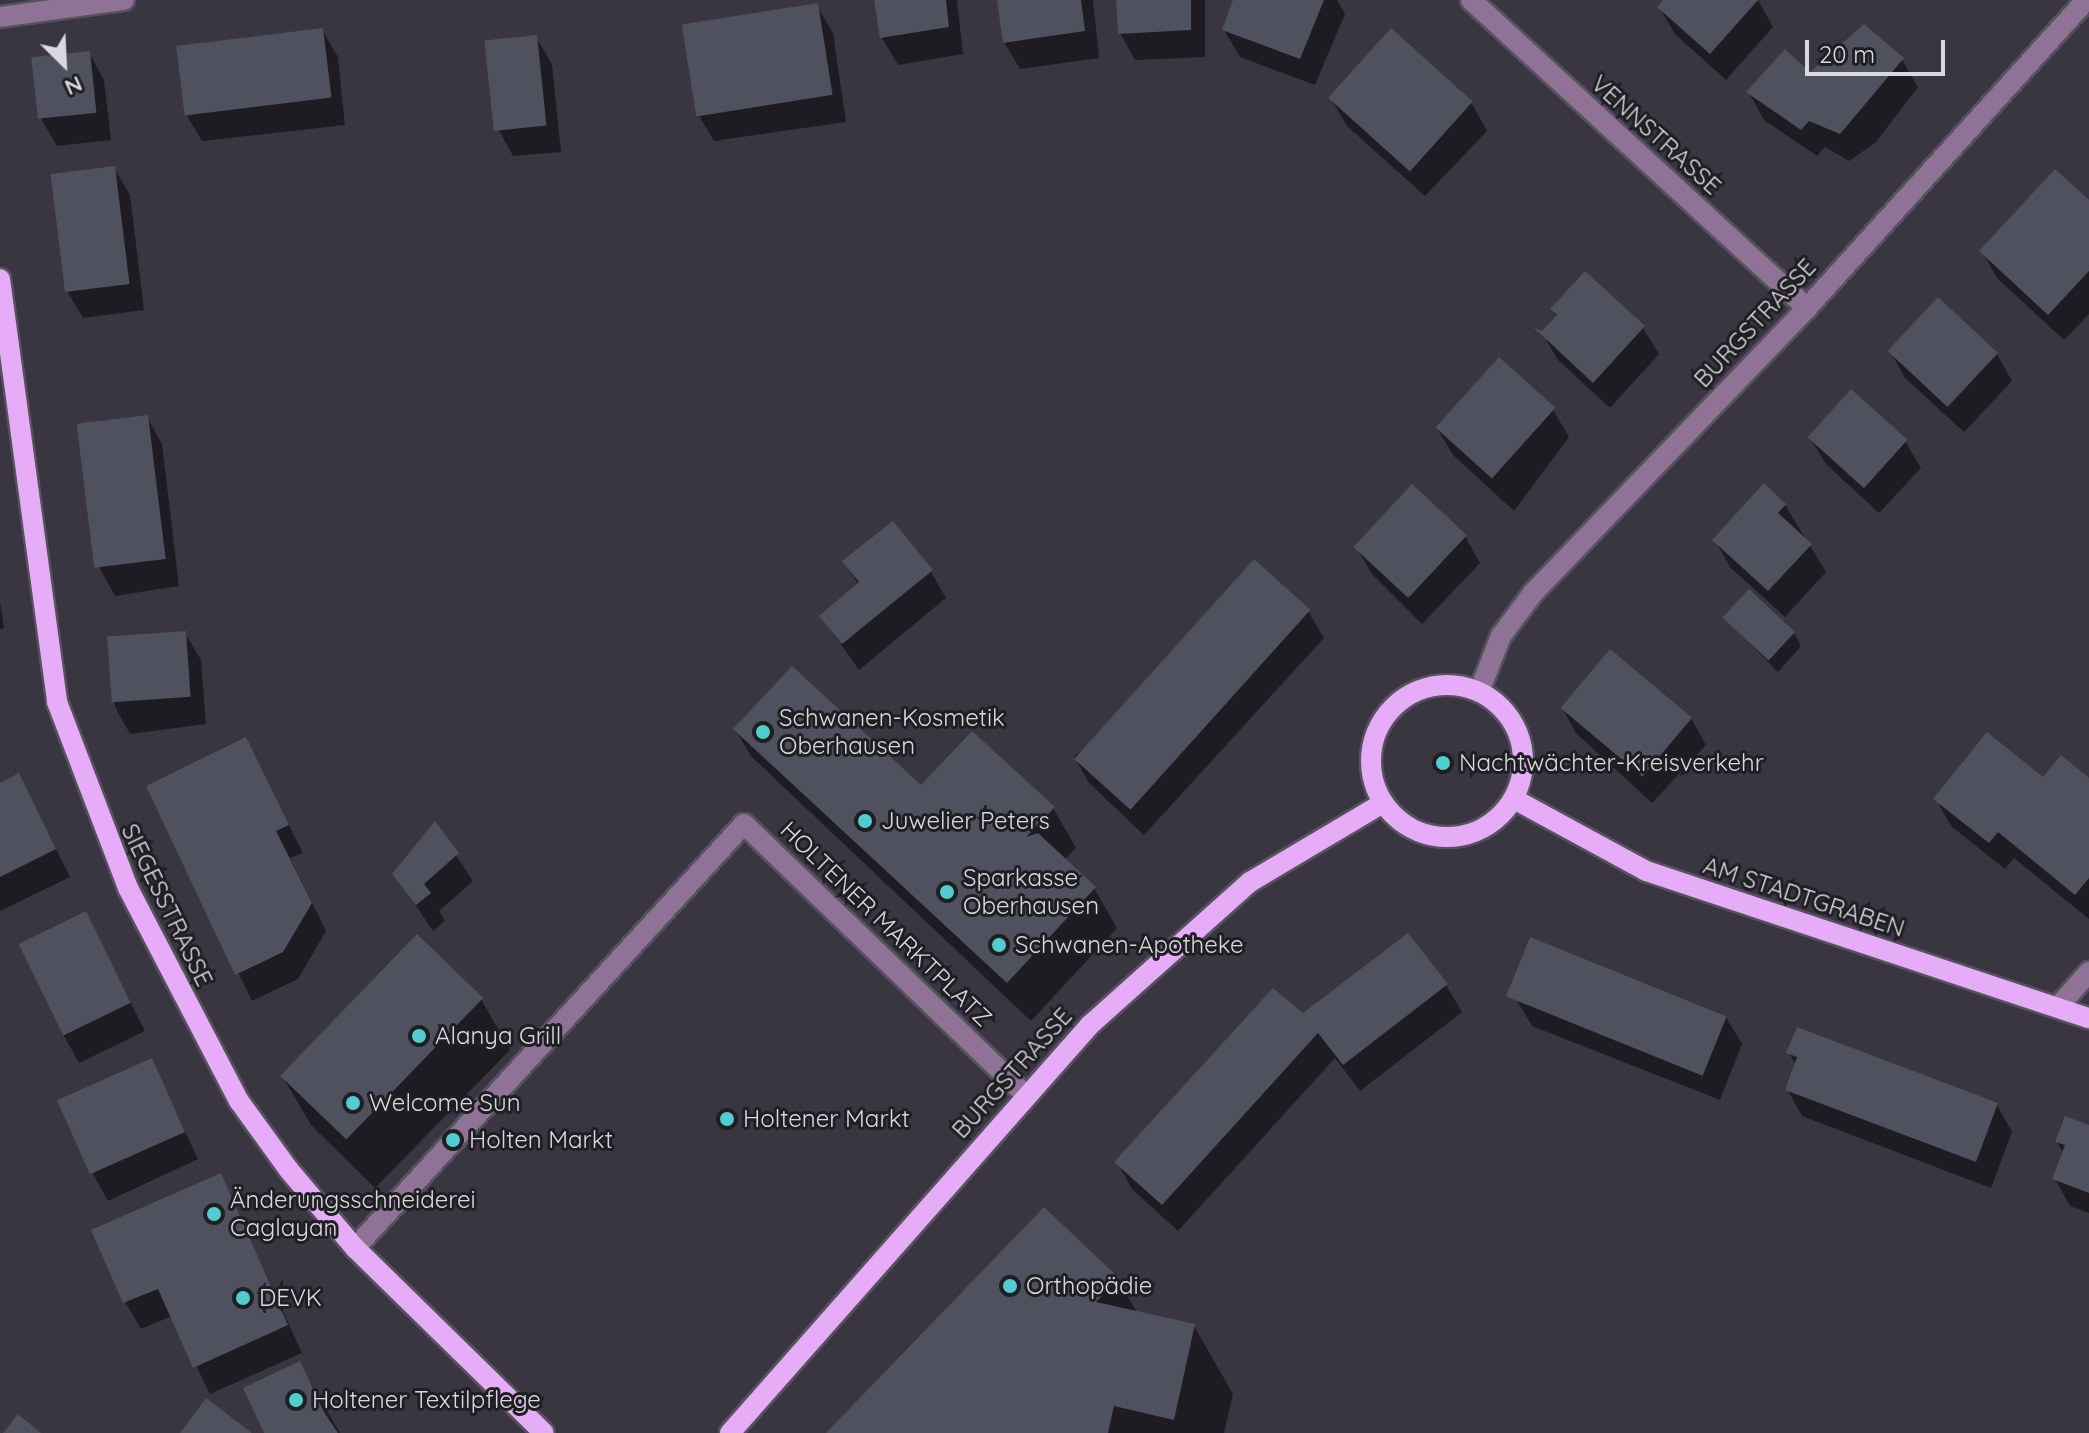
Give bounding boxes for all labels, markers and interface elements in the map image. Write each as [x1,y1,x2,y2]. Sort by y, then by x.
north arrow [24,24,104,104]
scale bar [1809,24,1949,74]
text: 20 m [1819,39,1875,69]
street label: VENNSTRASSE [1585,69,1727,201]
text: N [61,70,87,102]
street label: BURGSTRASSE [1688,253,1822,393]
place label: Schwanen-Kosmetik Oberhausen [779,704,1005,760]
marker: Schwanen-Kosmetik Oberhausen [754,723,772,741]
place label: Nachtwächter-Kreisverkehr [1459,749,1764,777]
marker: Nachtwächter-Kreisverkehr [1434,754,1452,772]
place label: Juwelier Peters [881,807,1050,835]
marker: Juwelier Peters [856,812,874,830]
street label: HOLTENER MARKTPLATZ [774,816,998,1032]
street label: SIEGESSTRASSE [115,819,219,991]
street label: AM STADTGRABEN [1700,851,1908,943]
place label: Sparkasse Oberhausen [963,864,1099,920]
marker: Sparkasse Oberhausen [938,883,956,901]
place label: Schwanen-Apotheke [1015,931,1244,959]
marker: Schwanen-Apotheke [990,936,1008,954]
street label: BURGSTRASSE [946,1002,1078,1144]
place label: Alanya Grill [435,1022,561,1050]
marker: Alanya Grill [410,1027,428,1045]
place label: Welcome Sun [369,1089,521,1117]
marker: Welcome Sun [344,1094,362,1112]
place label: Holtener Markt [743,1105,910,1133]
marker: Holtener Markt [718,1110,736,1128]
place label: Holten Markt [469,1126,613,1154]
marker: Holten Markt [444,1131,462,1149]
place label: Änderungsschneiderei Caglayan [230,1186,476,1242]
marker: Änderungsschneiderei Caglayan [205,1205,223,1223]
place label: Orthopädie [1026,1272,1152,1300]
marker: Orthopädie [1001,1277,1019,1295]
place label: DEVK [259,1284,322,1312]
marker: DEVK [234,1289,252,1307]
place label: Holtener Textilpflege [312,1386,541,1414]
marker: Holtener Textilpflege [287,1391,305,1409]

